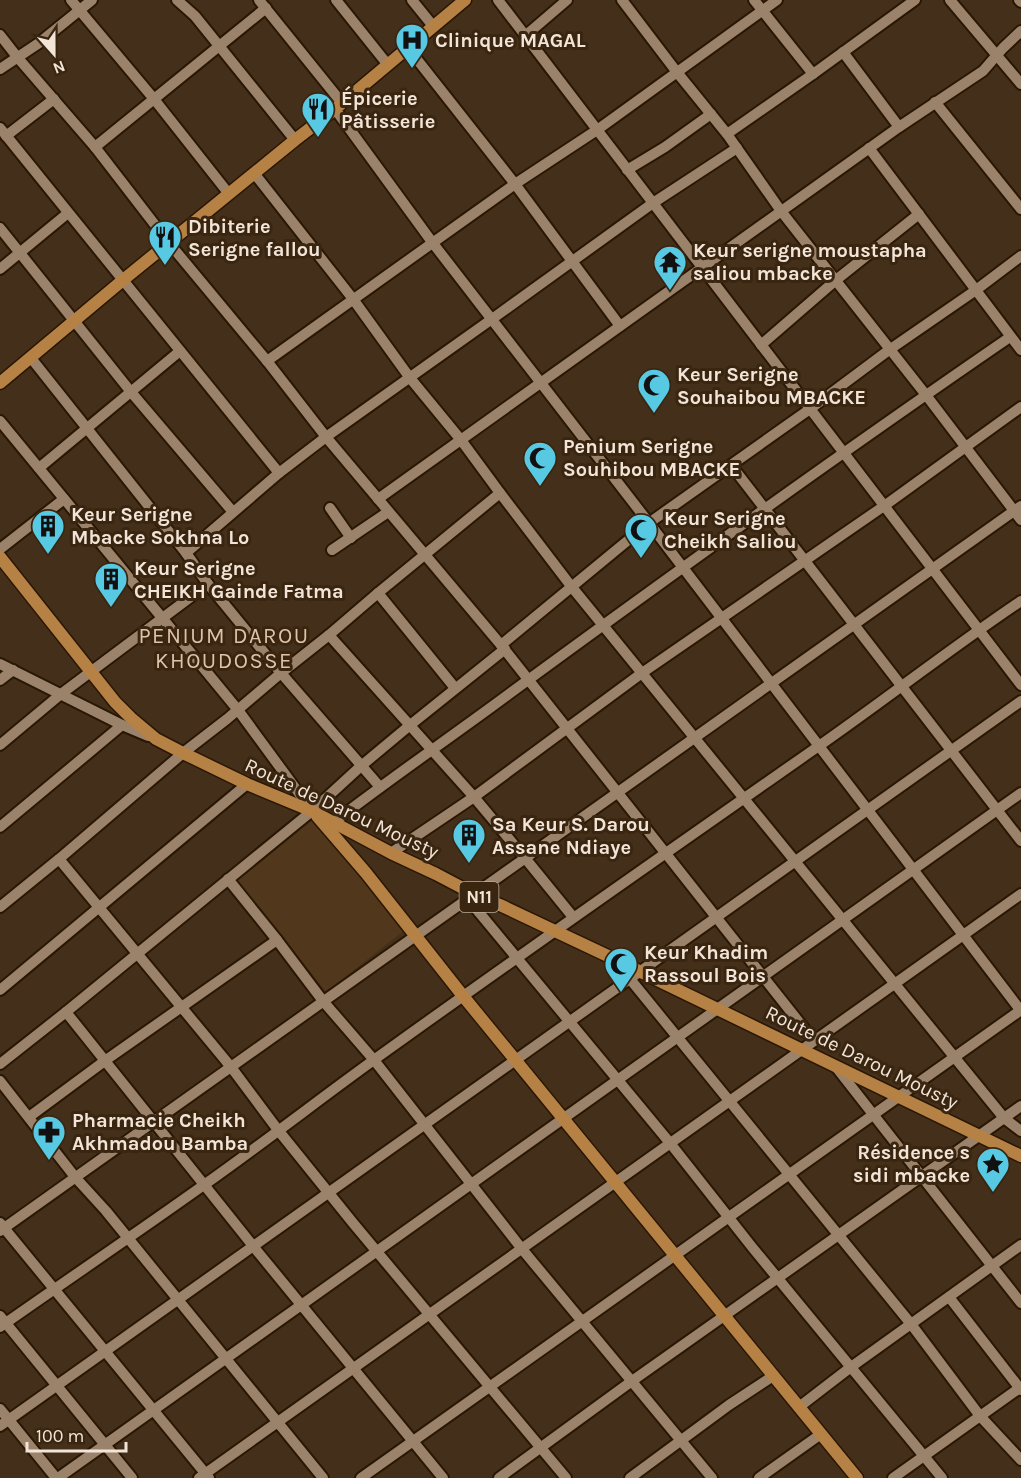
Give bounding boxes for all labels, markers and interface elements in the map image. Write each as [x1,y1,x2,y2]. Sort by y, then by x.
hospital icon: Clinique MAGAL [394,22,430,69]
north arrow [24,24,84,84]
place label: Clinique MAGAL [435,29,586,52]
text: N [50,57,68,78]
place label: Épicerie Pâtisserie [341,85,435,133]
restaurant icon: Épicerie Pâtisserie [300,91,336,138]
place label: Dibiterie Serigne fallou [188,215,321,261]
restaurant icon: Dibiterie Serigne fallou [147,219,183,266]
place label: Keur serigne moustapha saliou mbacke [693,239,927,285]
temple icon: Keur serigne moustapha saliou mbacke [652,244,688,291]
place label: Keur Serigne Souhaibou MBACKE [677,363,866,409]
mosque icon: Keur Serigne Souhaibou MBACKE [636,367,672,414]
place label: Penium Serigne Souhibou MBACKE [563,435,740,481]
mosque icon: Penium Serigne Souhibou MBACKE [522,440,558,487]
place label: Keur Serigne Mbacke Sokhna Lo [71,503,249,549]
place label: Keur Serigne Cheikh Saliou [664,507,797,553]
building icon: Keur Serigne Mbacke Sokhna Lo [30,508,66,555]
mosque icon: Keur Serigne Cheikh Saliou [623,512,659,559]
place label: Keur Serigne CHEIKH Gainde Fatma [134,557,344,603]
building icon: Keur Serigne CHEIKH Gainde Fatma [93,561,129,608]
district label: PENIUM DAROU KHOUDOSSE [138,623,310,674]
street label: Route de Darou Mousty [241,753,442,864]
place label: Sa Keur S. Darou Assane Ndiaye [492,813,650,859]
building icon: Sa Keur S. Darou Assane Ndiaye [451,817,487,864]
road number: N11 [460,882,498,912]
place label: Keur Khadim Rassoul Bois [644,941,768,987]
mosque icon: Keur Khadim Rassoul Bois [603,946,639,993]
street label: Route de Darou Mousty [762,1001,962,1114]
place label: Pharmacie Cheikh Akhmadou Bamba [72,1109,248,1155]
pharmacy icon: Pharmacie Cheikh Akhmadou Bamba [31,1114,67,1161]
place label: Résidence s sidi mbacke [853,1141,970,1187]
place icon: Résidence s sidi mbacke [975,1146,1011,1193]
scale bar [27,1415,126,1453]
text: 100 m [36,1425,84,1447]

